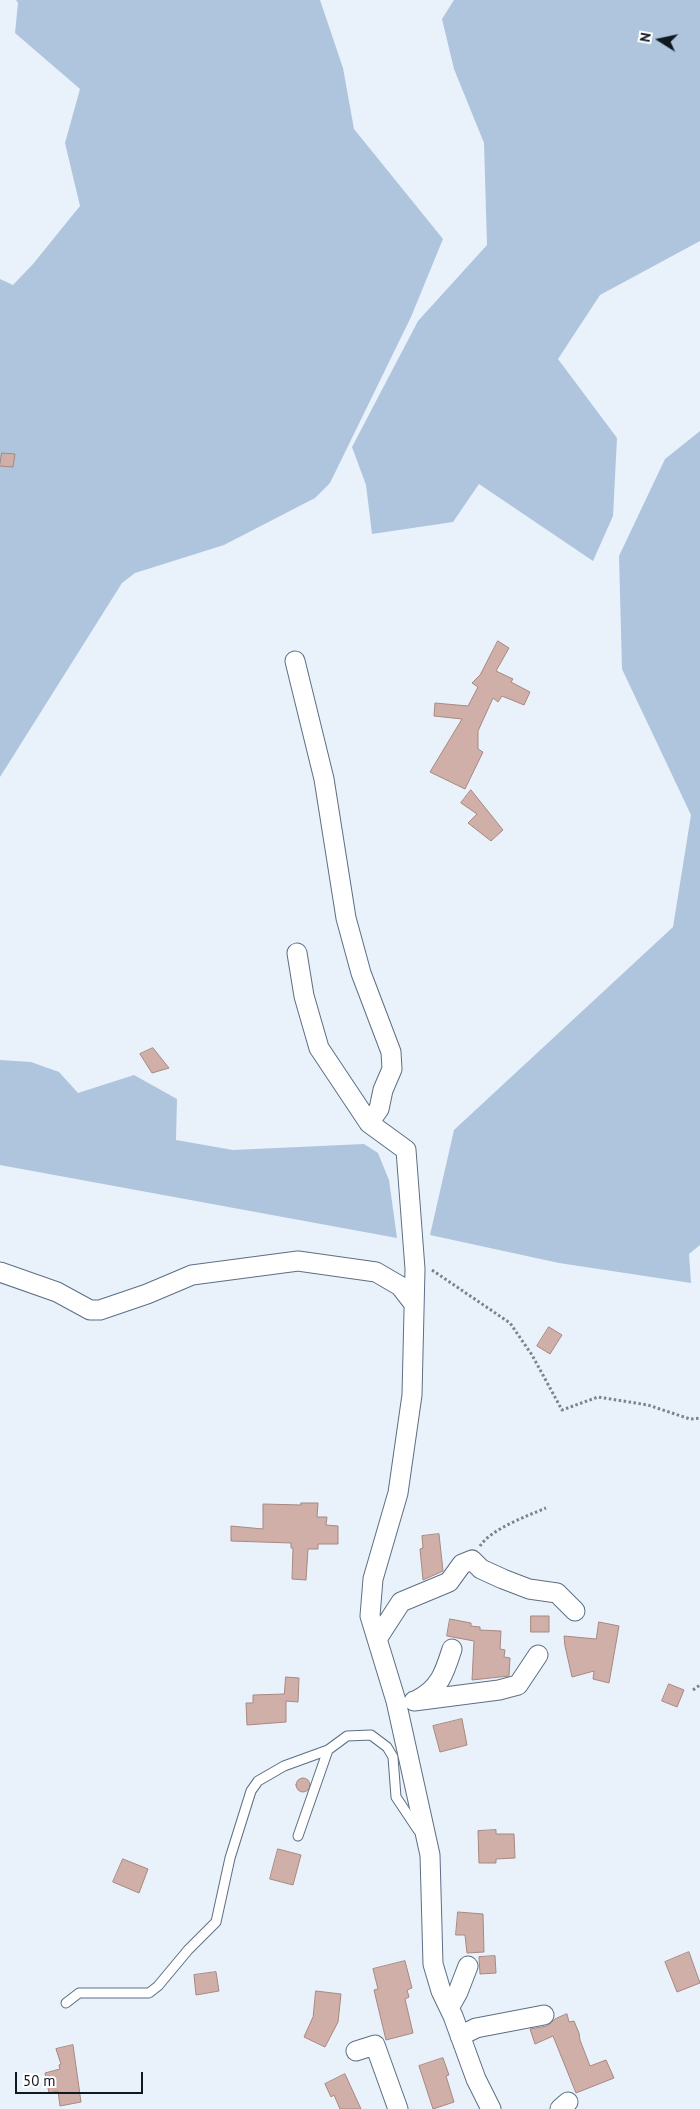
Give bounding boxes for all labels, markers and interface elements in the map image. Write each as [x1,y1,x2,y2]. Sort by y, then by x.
north arrow [635,15,685,65]
text: N [636,31,655,43]
scale bar [18,2062,145,2094]
text: 50 m [23,2071,56,2090]

